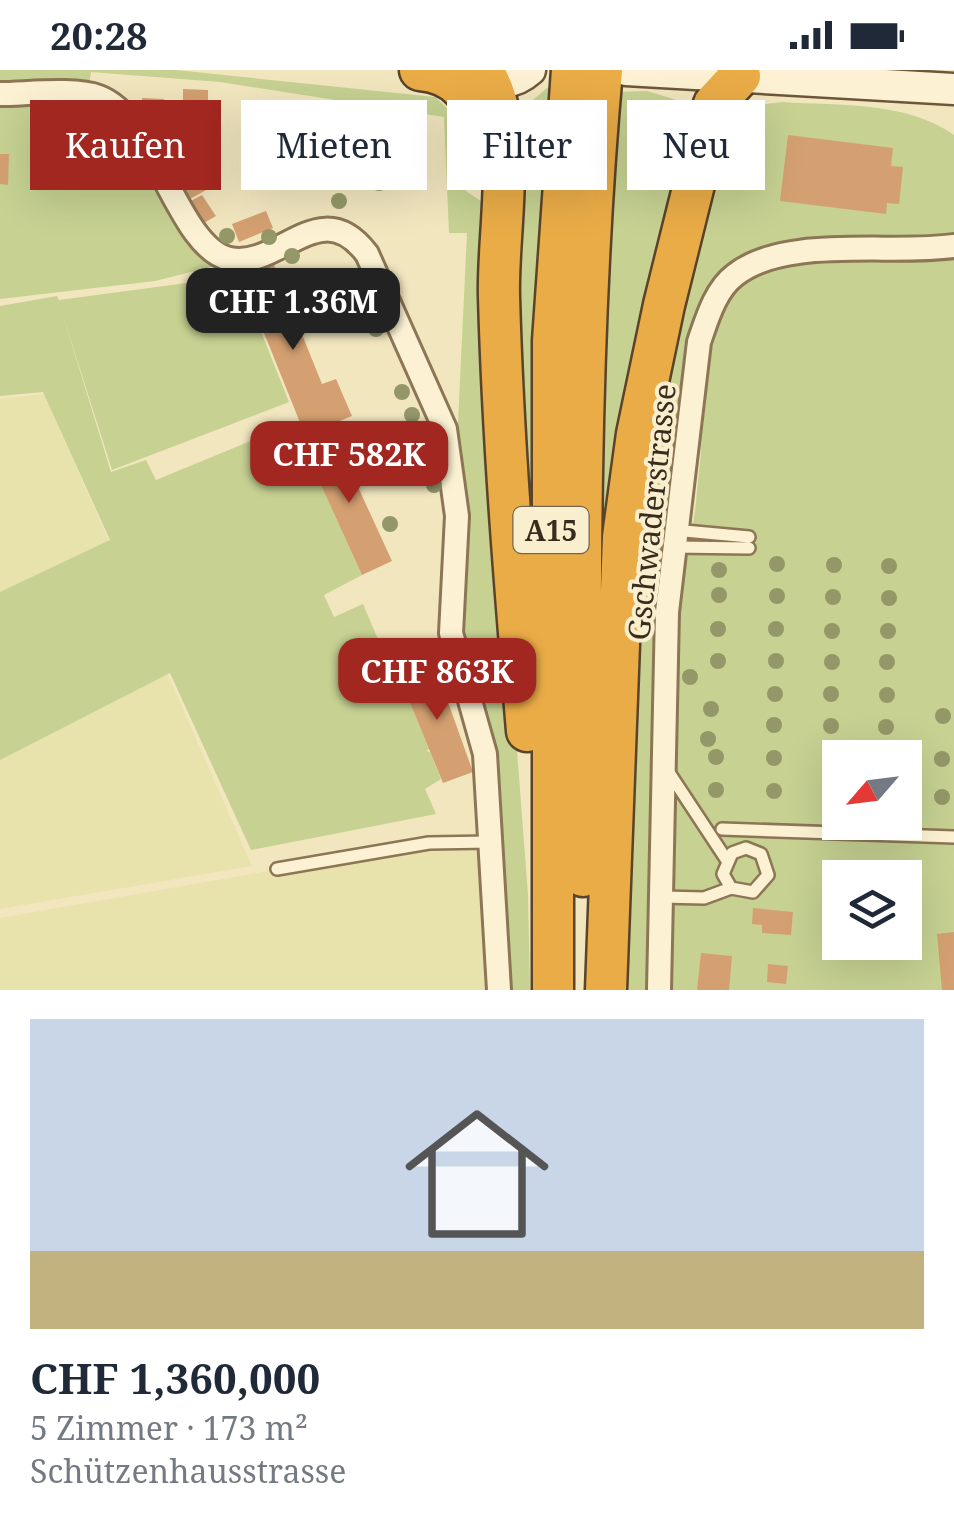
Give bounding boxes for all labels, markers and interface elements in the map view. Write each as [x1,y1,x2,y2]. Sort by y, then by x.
text: 20:28 [50,9,147,61]
chip: Kaufen [30,100,221,190]
chip: Mieten [241,100,427,190]
chip: Filter [447,100,607,190]
chip: Neu [627,100,765,190]
pin: CHF 1.36M [179,268,407,353]
text: CHF 1.36M [208,279,378,322]
street label: Gschwaderstrasse [617,382,685,642]
pin: CHF 582K [246,421,452,506]
text: CHF 582K [272,432,426,475]
road number: A15 [514,507,588,553]
pin: CHF 863K [334,638,540,723]
text: CHF 863K [360,649,514,692]
north arrow [822,740,922,840]
map controls [822,740,922,960]
button: layers [822,860,922,960]
icon: home [387,1084,567,1264]
text: CHF 1,360,000 [30,1349,320,1406]
text: 5 Zimmer · 173 m² [30,1406,308,1449]
text: Schützenhausstrasse [30,1449,346,1492]

